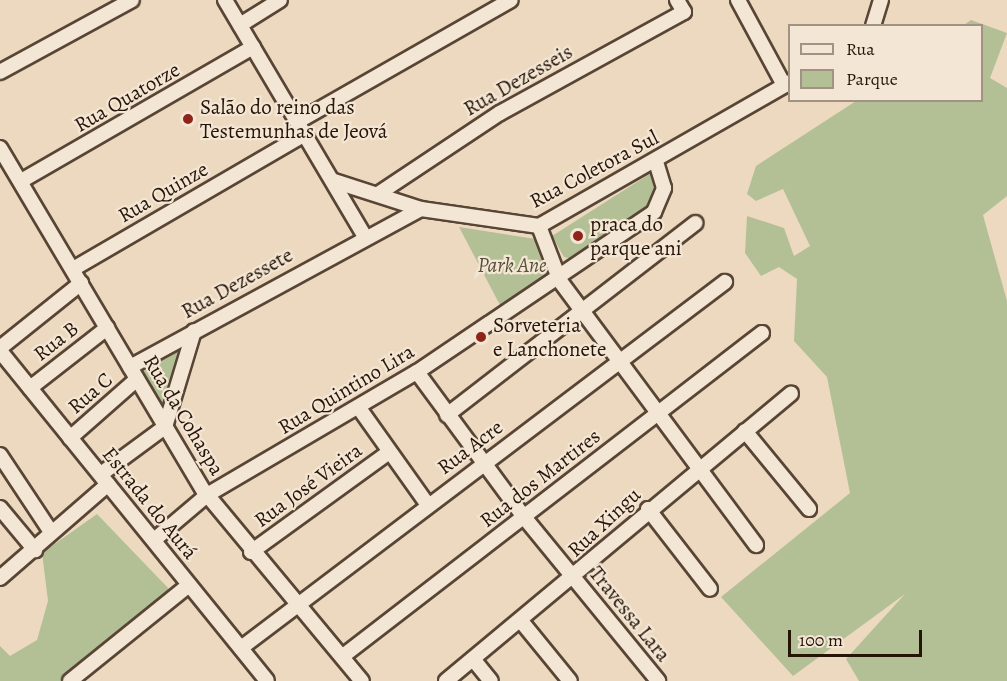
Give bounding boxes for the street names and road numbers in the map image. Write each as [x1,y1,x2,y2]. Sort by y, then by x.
street label: Rua Dezesseis [459,39,577,121]
street label: Rua Quatorze [70,57,184,137]
street label: Rua Coletora Sul [525,125,663,213]
street label: Rua Quinze [113,156,213,228]
street label: Rua Dezessete [177,242,297,324]
street label: Rua B [29,316,83,366]
street label: Rua Quintino Lira [273,339,419,439]
street label: Rua da Cohaspa [138,350,230,480]
street label: Rua C [63,367,117,419]
street label: Rua Acre [432,414,508,480]
street label: Rua dos Martires [475,423,605,533]
street label: Rua José Vieira [249,438,367,532]
street label: Estrada do Aurá [97,442,203,564]
street label: Rua Xingu [562,482,646,562]
street label: Travessa Lara [584,561,676,667]

